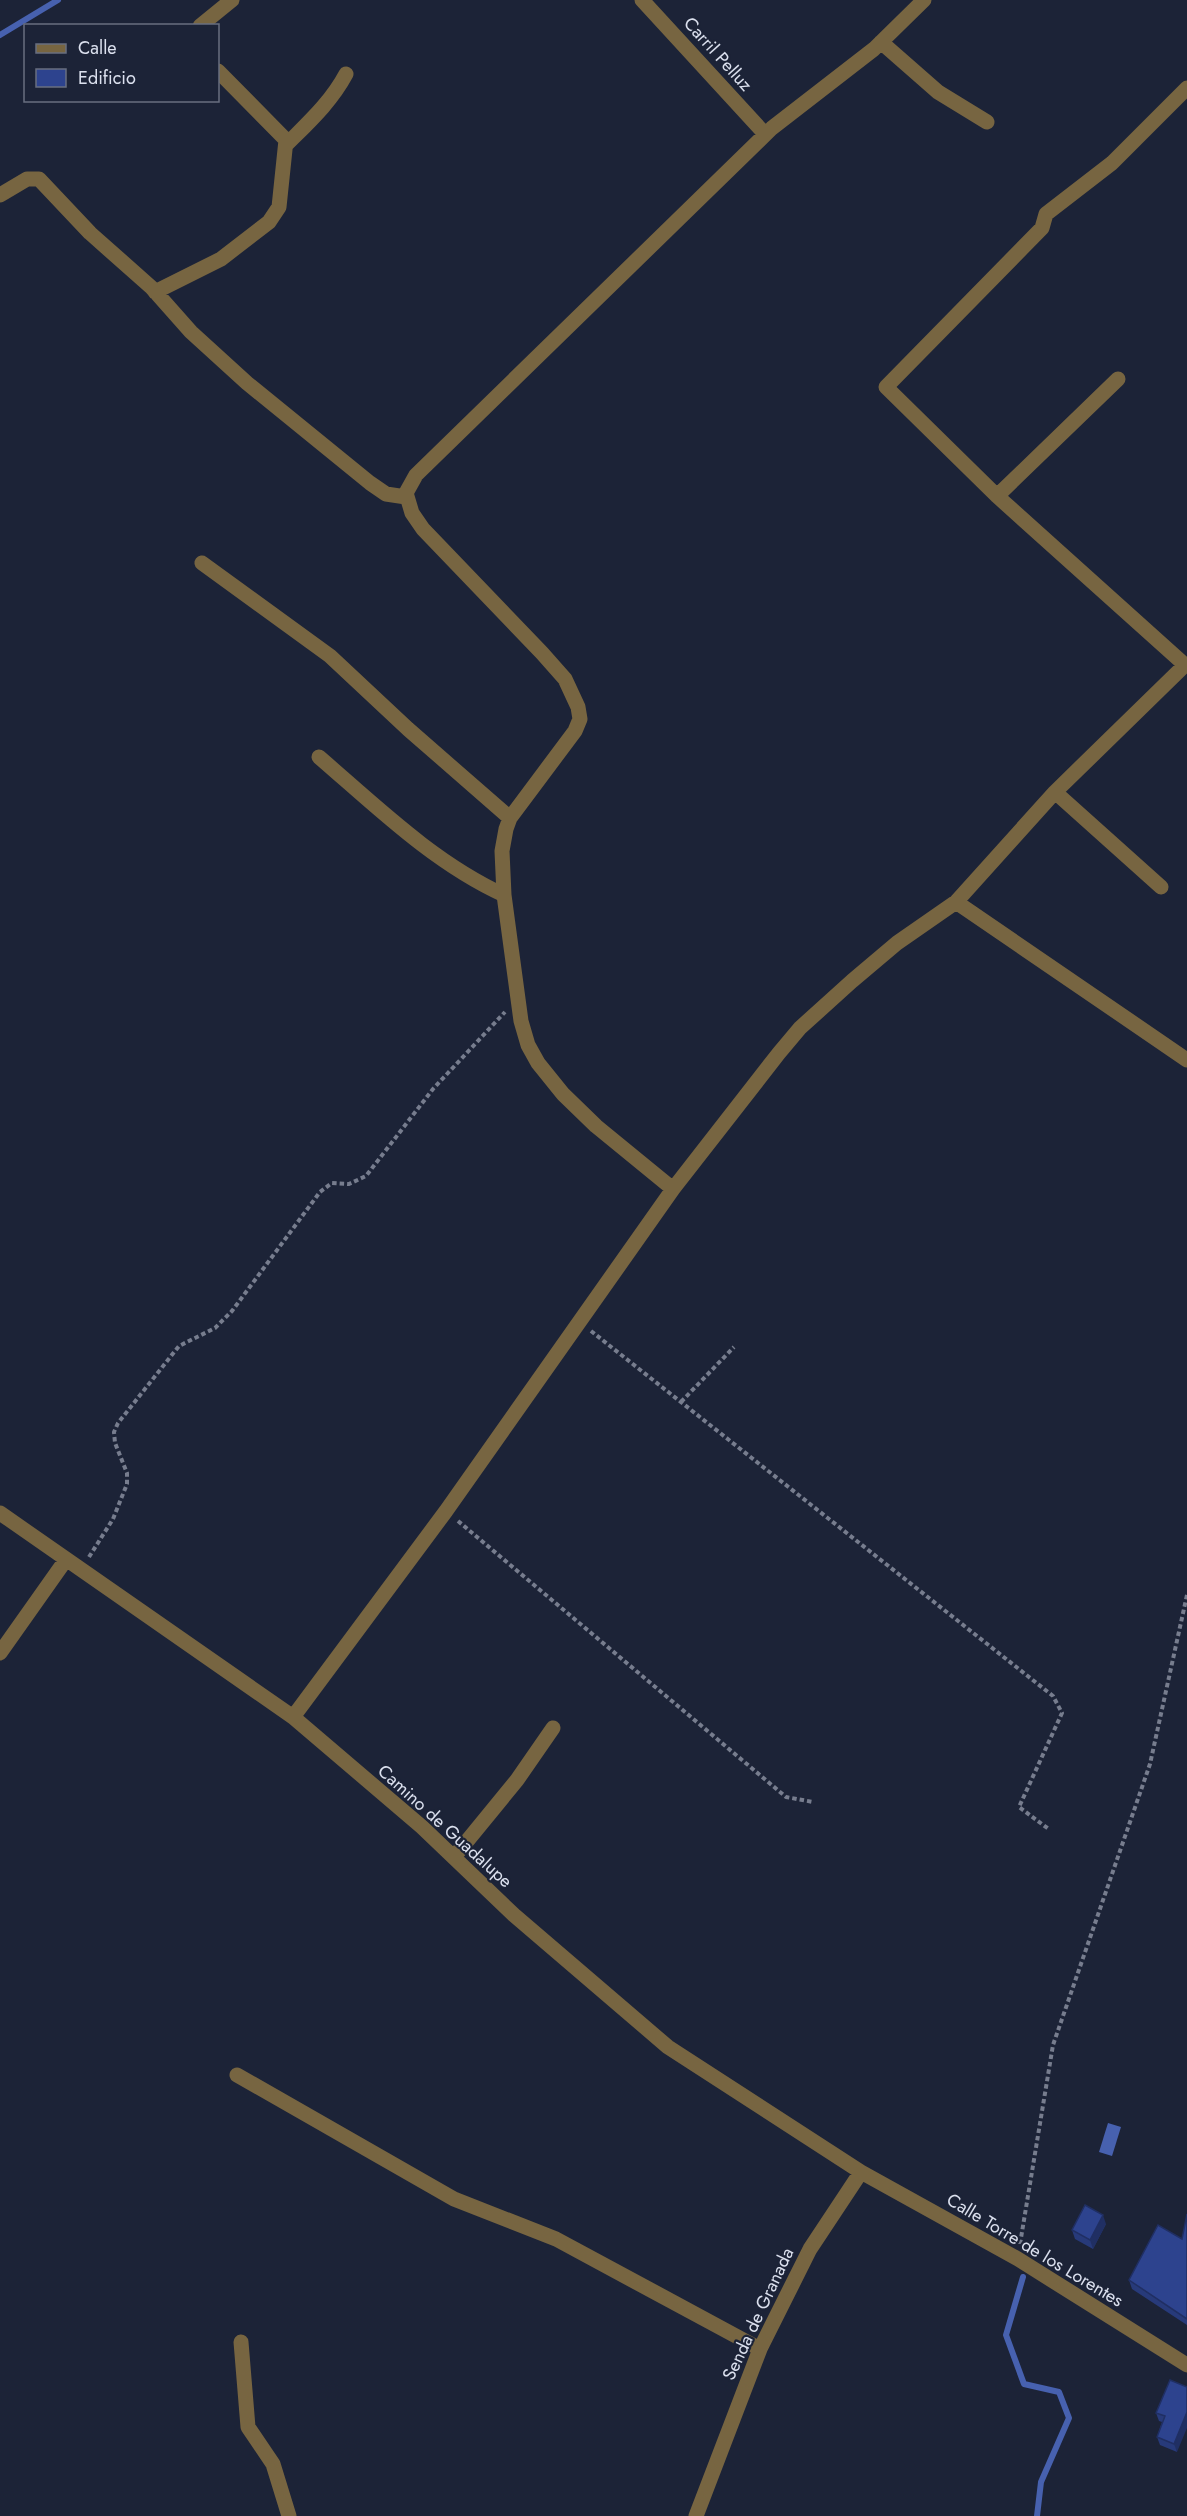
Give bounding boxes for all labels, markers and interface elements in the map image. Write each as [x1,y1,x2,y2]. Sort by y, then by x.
street label: Carril Pelluz [678,11,759,97]
legend [24,24,219,102]
text: Calle [78,35,117,61]
text: Edificio [78,65,136,91]
street label: Camino de Guadalupe [372,1758,518,1894]
street label: Calle Torre de los Lorentes [942,2187,1128,2313]
street label: Senda de Granada [716,2243,800,2385]

